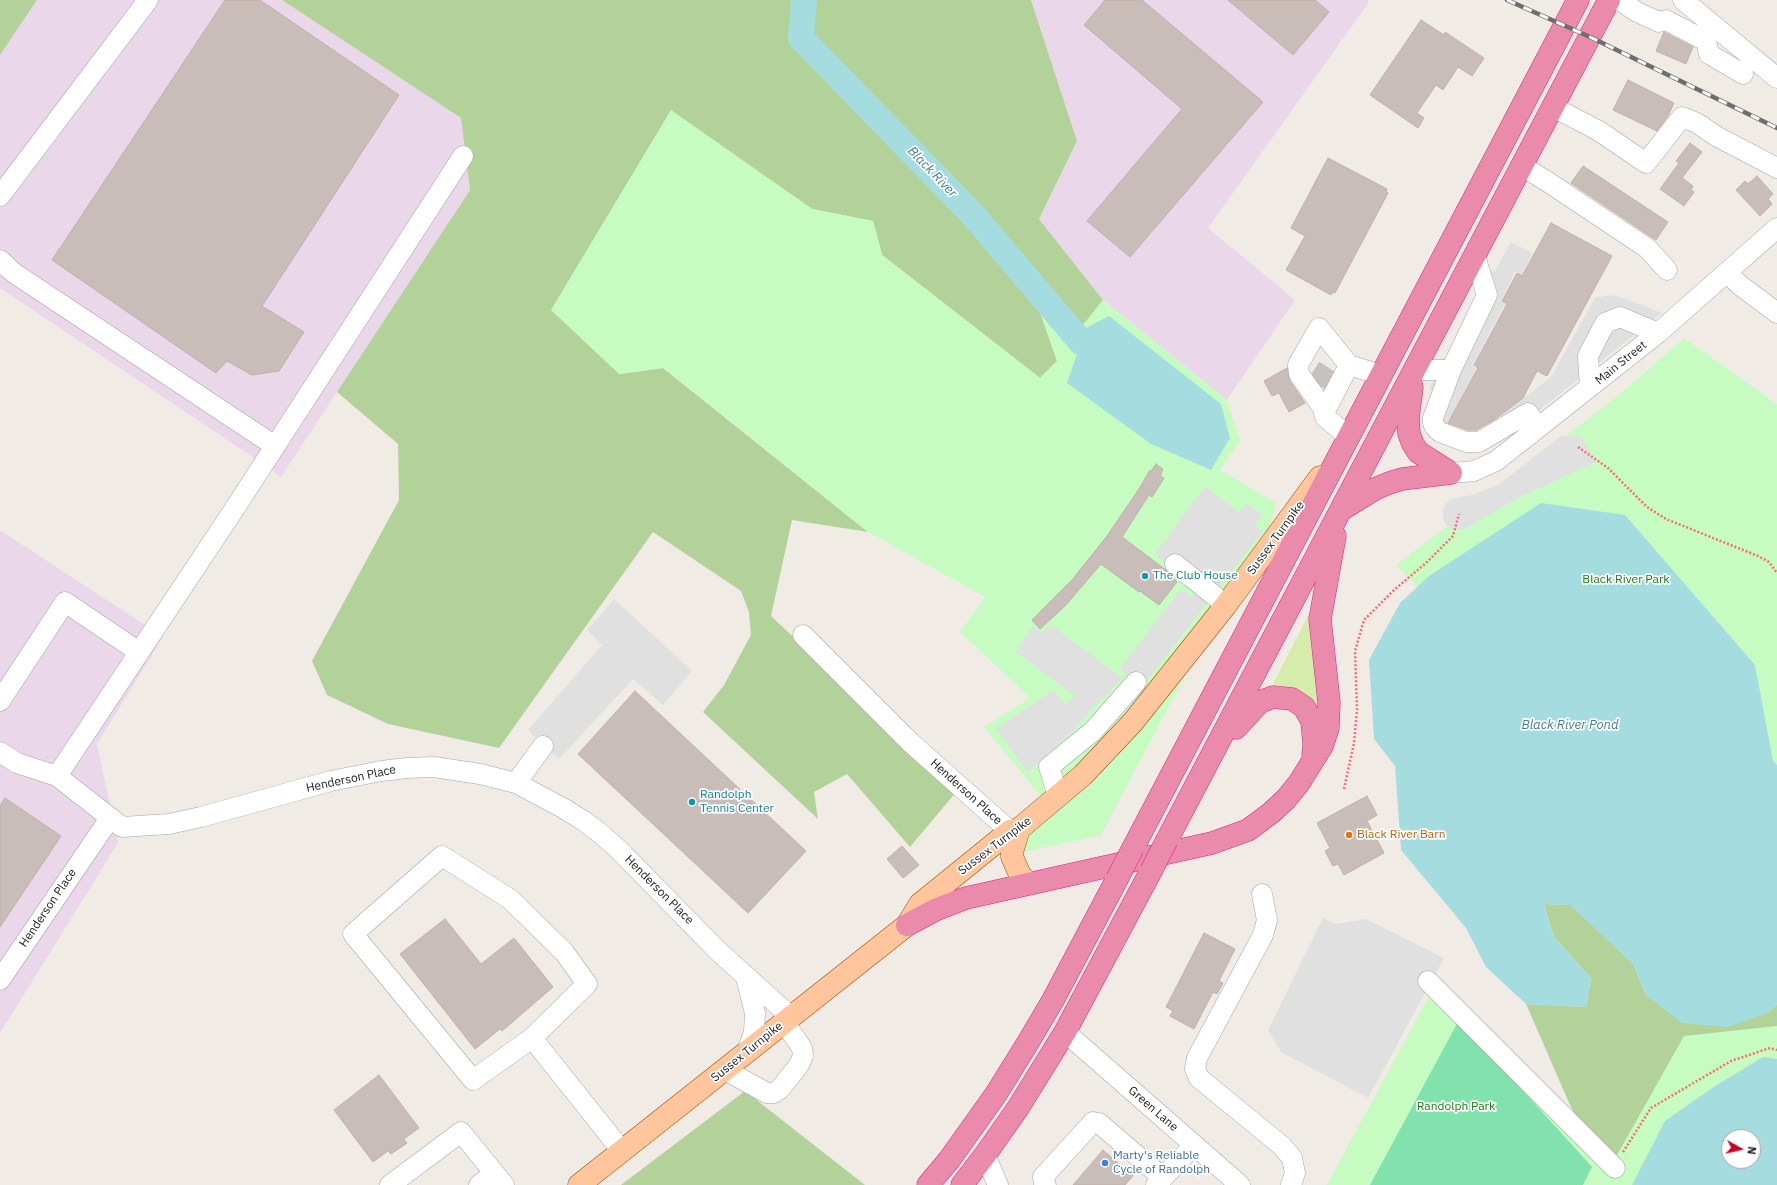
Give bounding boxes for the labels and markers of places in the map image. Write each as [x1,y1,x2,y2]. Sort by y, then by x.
place label: The Club House [1153,569,1238,583]
marker: The Club House [1140,571,1150,581]
place label: Randolph Tennis Center [700,788,774,816]
marker: Randolph Tennis Center [687,797,697,807]
place label: Black River Barn [1357,828,1445,842]
marker: Black River Barn [1344,830,1354,840]
place label: Marty's Reliable Cycle of Randolph [1113,1149,1210,1177]
marker: Marty's Reliable Cycle of Randolph [1100,1158,1110,1168]

